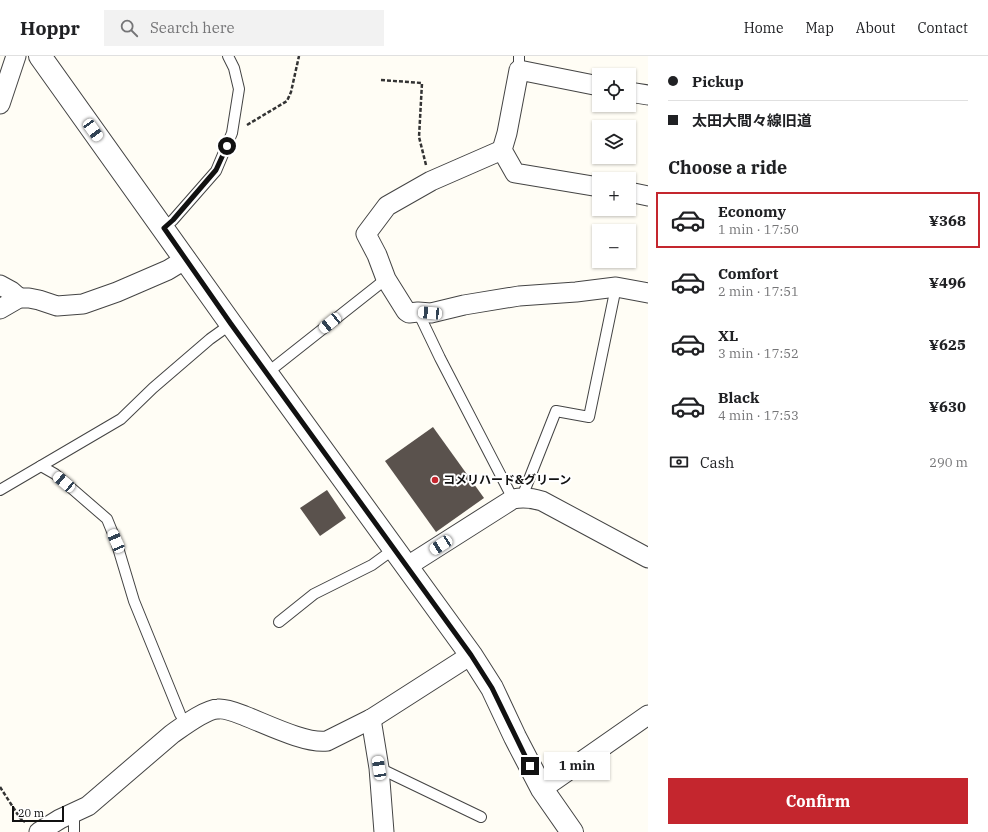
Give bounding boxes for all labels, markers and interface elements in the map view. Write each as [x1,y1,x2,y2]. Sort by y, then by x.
search box [104,10,384,46]
text: Hoppr [20,16,80,40]
icon: search [118,17,140,39]
text: Search here [150,18,234,37]
text: Home [744,19,783,37]
text: Map [805,19,834,37]
text: About [856,19,895,37]
text: Contact [917,19,968,37]
map controls [592,68,636,268]
button: locate [592,68,636,112]
text: Pickup [692,72,744,91]
text: 太田大間々線旧道 [692,111,812,130]
car [81,117,105,143]
button: layers [592,120,636,164]
route start [218,137,236,155]
text: Choose a ride [668,156,787,179]
button: + [592,172,636,216]
icon: car [670,202,706,238]
text: Economy [718,202,786,221]
text: ¥368 [929,211,966,230]
text: 1 min · 17:50 [718,221,799,238]
button: − [592,224,636,268]
icon: car [670,264,706,300]
text: Comfort [718,264,778,283]
text: ¥496 [929,273,966,292]
text: 2 min · 17:51 [718,283,799,300]
car [418,306,442,320]
car [317,311,343,335]
icon: car [670,326,706,362]
text: XL [718,326,738,345]
text: ¥625 [929,335,966,354]
text: 3 min · 17:52 [718,345,799,362]
icon: car [670,388,706,424]
text: Black [718,388,759,407]
text: ¥630 [929,397,966,416]
text: 4 min · 17:53 [718,407,799,424]
icon: cash [668,451,690,473]
text: Cash [700,453,734,472]
text: 290 m [929,454,968,471]
car [51,470,77,494]
place label: コメリハード&グリーン [443,472,571,487]
marker: コメリハード&グリーン [430,475,440,485]
car [106,528,126,554]
car [428,533,454,557]
callout: 1 min [544,752,610,780]
car [371,755,387,781]
route end [521,757,539,775]
text: 1 min [559,757,595,774]
button: Confirm [668,778,968,824]
scale bar [12,804,64,823]
text: 20 m [18,806,44,820]

